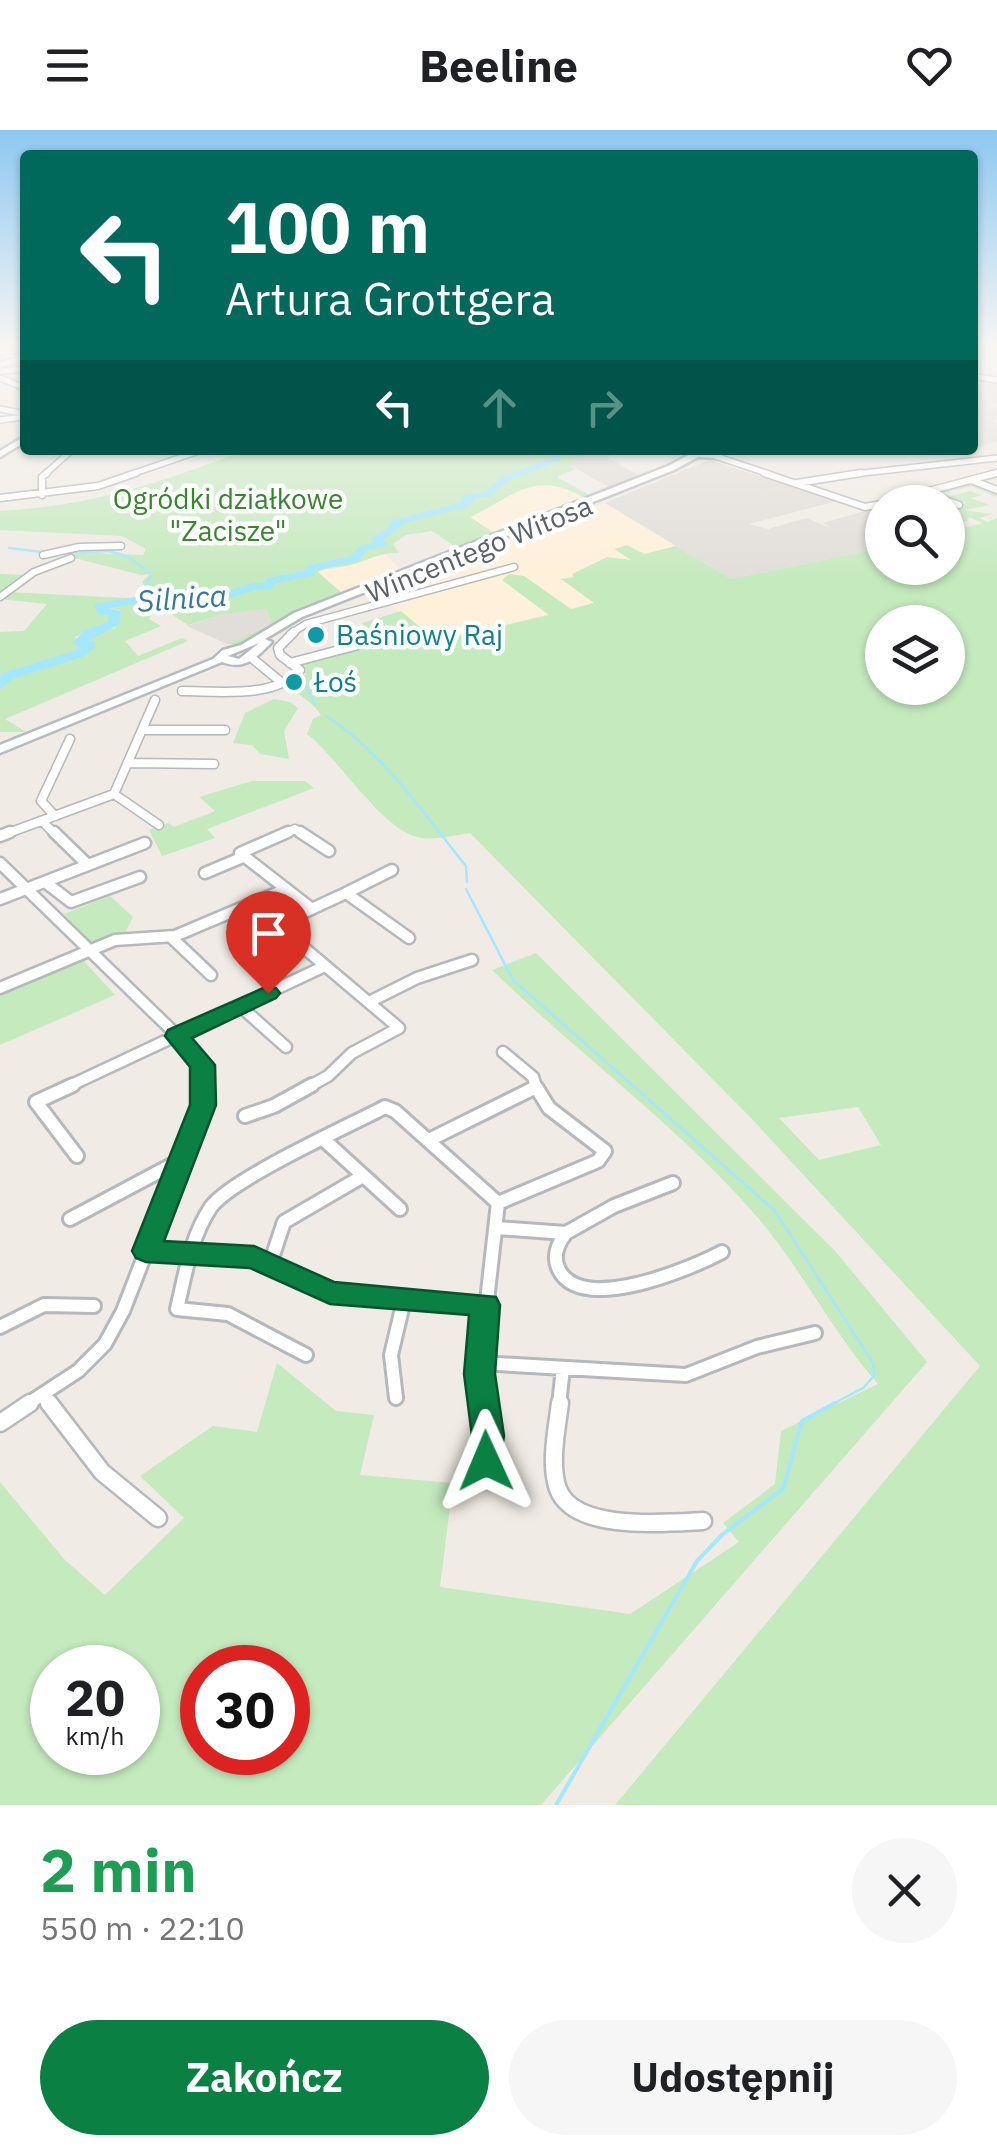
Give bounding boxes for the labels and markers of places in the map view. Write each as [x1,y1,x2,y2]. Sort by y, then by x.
place label: Baśniowy Raj [336,616,503,653]
marker: Baśniowy Raj [305,624,327,646]
place label: Łoś [313,663,357,700]
marker: Łoś [283,671,305,693]
pin [226,891,311,994]

